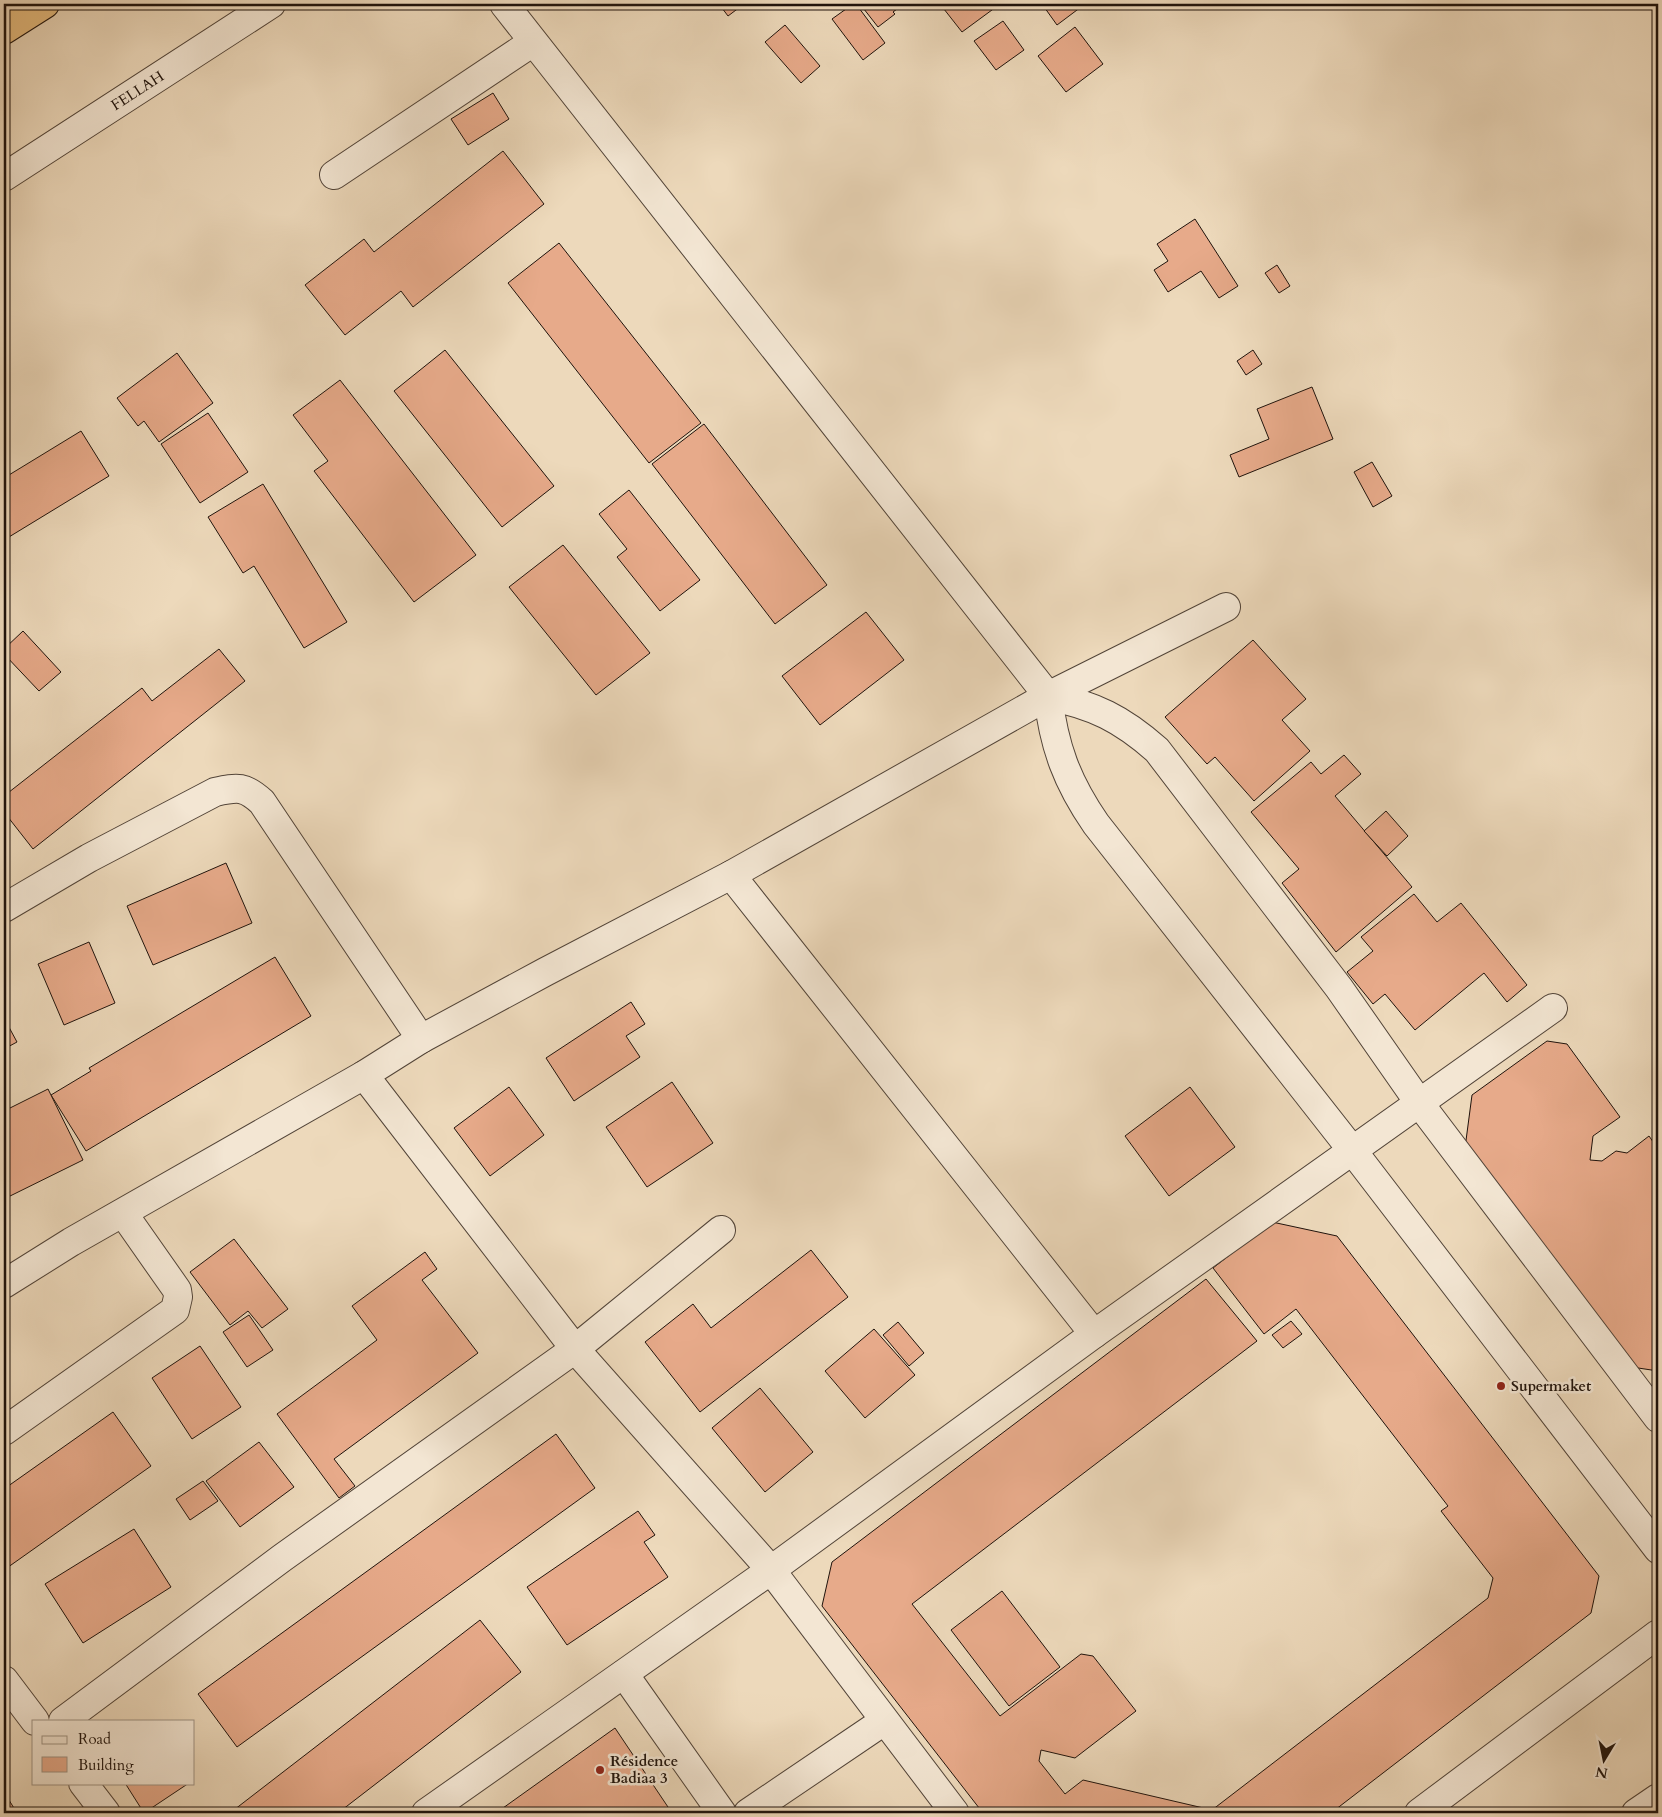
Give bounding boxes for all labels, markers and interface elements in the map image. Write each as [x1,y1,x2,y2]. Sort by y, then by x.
street label: FELLAH [107,66,168,115]
place label: Supermaket [1511,1376,1592,1396]
marker: Supermaket [1495,1380,1507,1392]
legend [32,1720,195,1784]
text: Road [78,1729,111,1749]
north arrow [1580,1734,1630,1784]
place label: Résidence Badiaa 3 [610,1751,678,1788]
text: Building [78,1755,134,1775]
text: N [1594,1762,1609,1783]
marker: Résidence Badiaa 3 [594,1764,606,1776]

